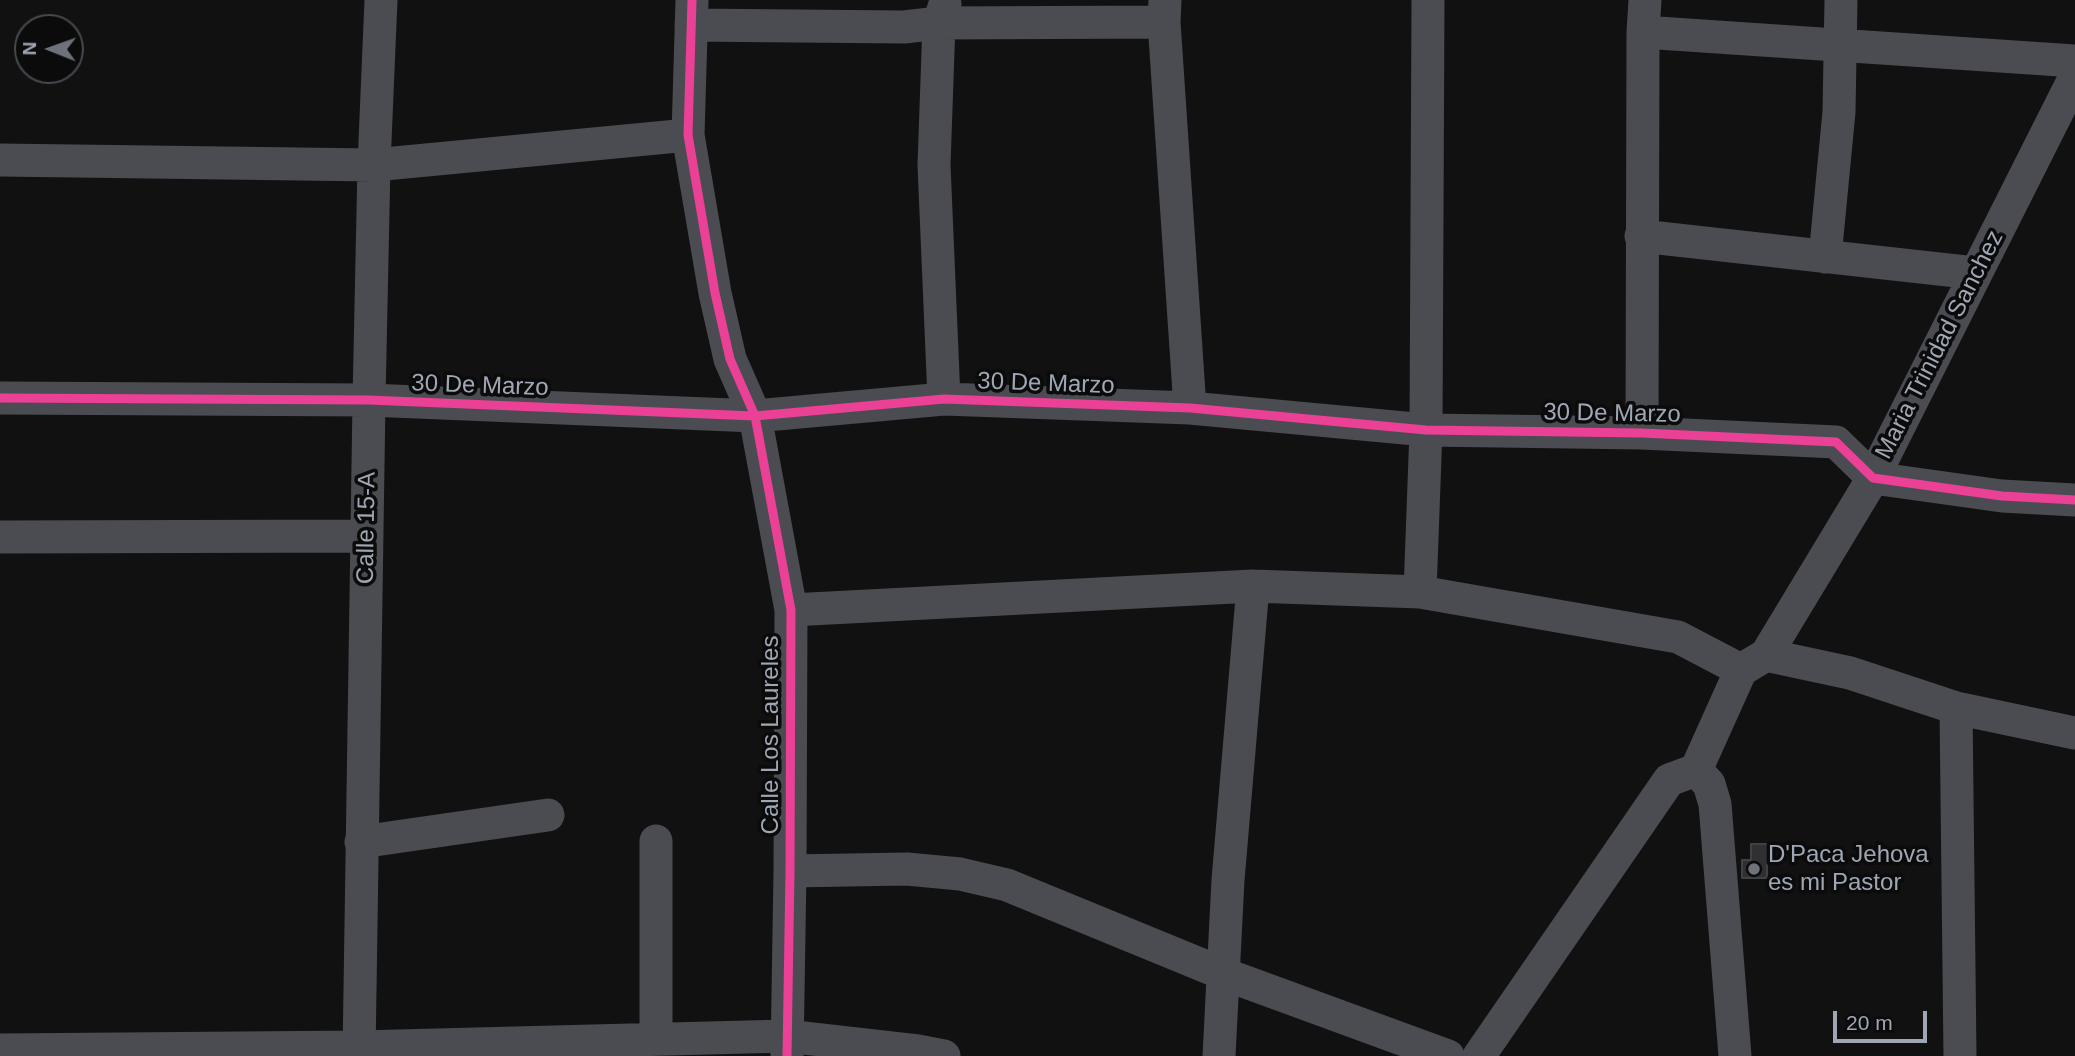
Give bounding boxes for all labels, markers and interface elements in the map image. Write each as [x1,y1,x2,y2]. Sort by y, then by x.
north arrow [14,14,84,84]
text: N [19,42,40,56]
street label: Maria Trinidad Sanchez [1870,226,2010,464]
street label: 30 De Marzo [977,367,1115,401]
street label: 30 De Marzo [411,369,549,403]
street label: 30 De Marzo [1543,398,1681,430]
street label: Calle 15-A [352,472,382,584]
street label: Calle Los Laureles [757,636,785,834]
place label: D'Paca Jehova es mi Pastor [1768,841,1929,897]
marker: D'Paca Jehova es mi Pastor [1746,861,1762,877]
scale bar [1837,996,1932,1040]
text: 20 m [1846,1011,1893,1034]

